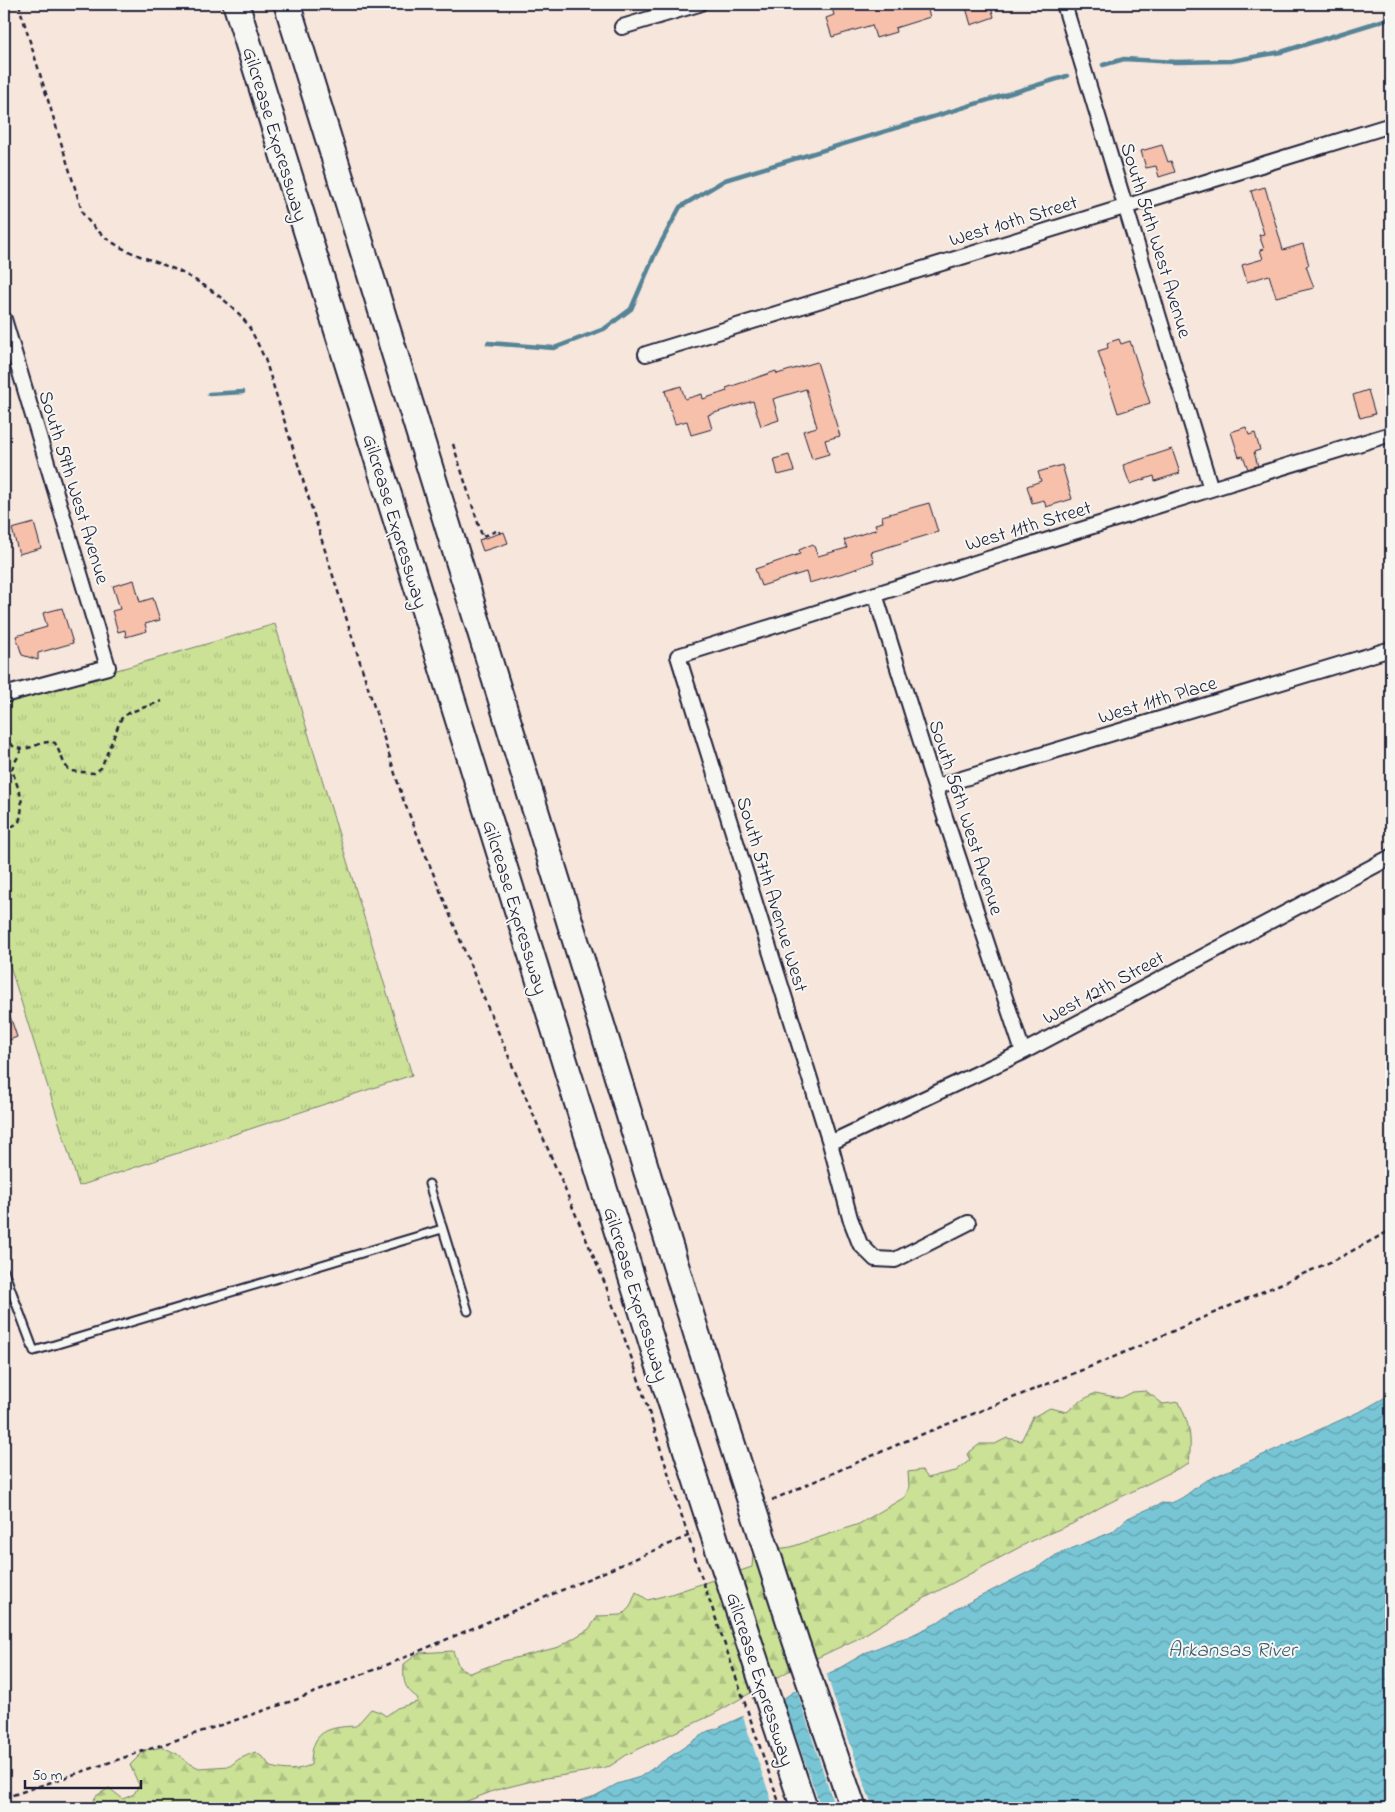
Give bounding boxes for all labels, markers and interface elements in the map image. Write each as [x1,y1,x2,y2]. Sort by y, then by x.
street label: Gilcrease Expressway [233,44,314,226]
street label: South 54th West Avenue [1111,139,1198,342]
street label: West 10th Street [946,189,1082,256]
street label: South 59th West Avenue [29,388,116,588]
street label: Gilcrease Expressway [353,431,434,613]
street label: West 11th Street [962,494,1096,560]
street label: West 11th Place [1095,670,1221,733]
street label: South 56th West Avenue [919,717,1010,919]
street label: South 57th Avenue West [727,793,814,996]
street label: Gilcrease Expressway [473,817,554,999]
street label: West 12th Street [1038,945,1171,1034]
street label: Gilcrease Expressway [594,1204,675,1386]
street label: Gilcrease Expressway [717,1589,800,1770]
water label: Arkansas River [1168,1636,1299,1666]
scale bar [25,1757,141,1789]
text: 50 m [32,1765,63,1787]

